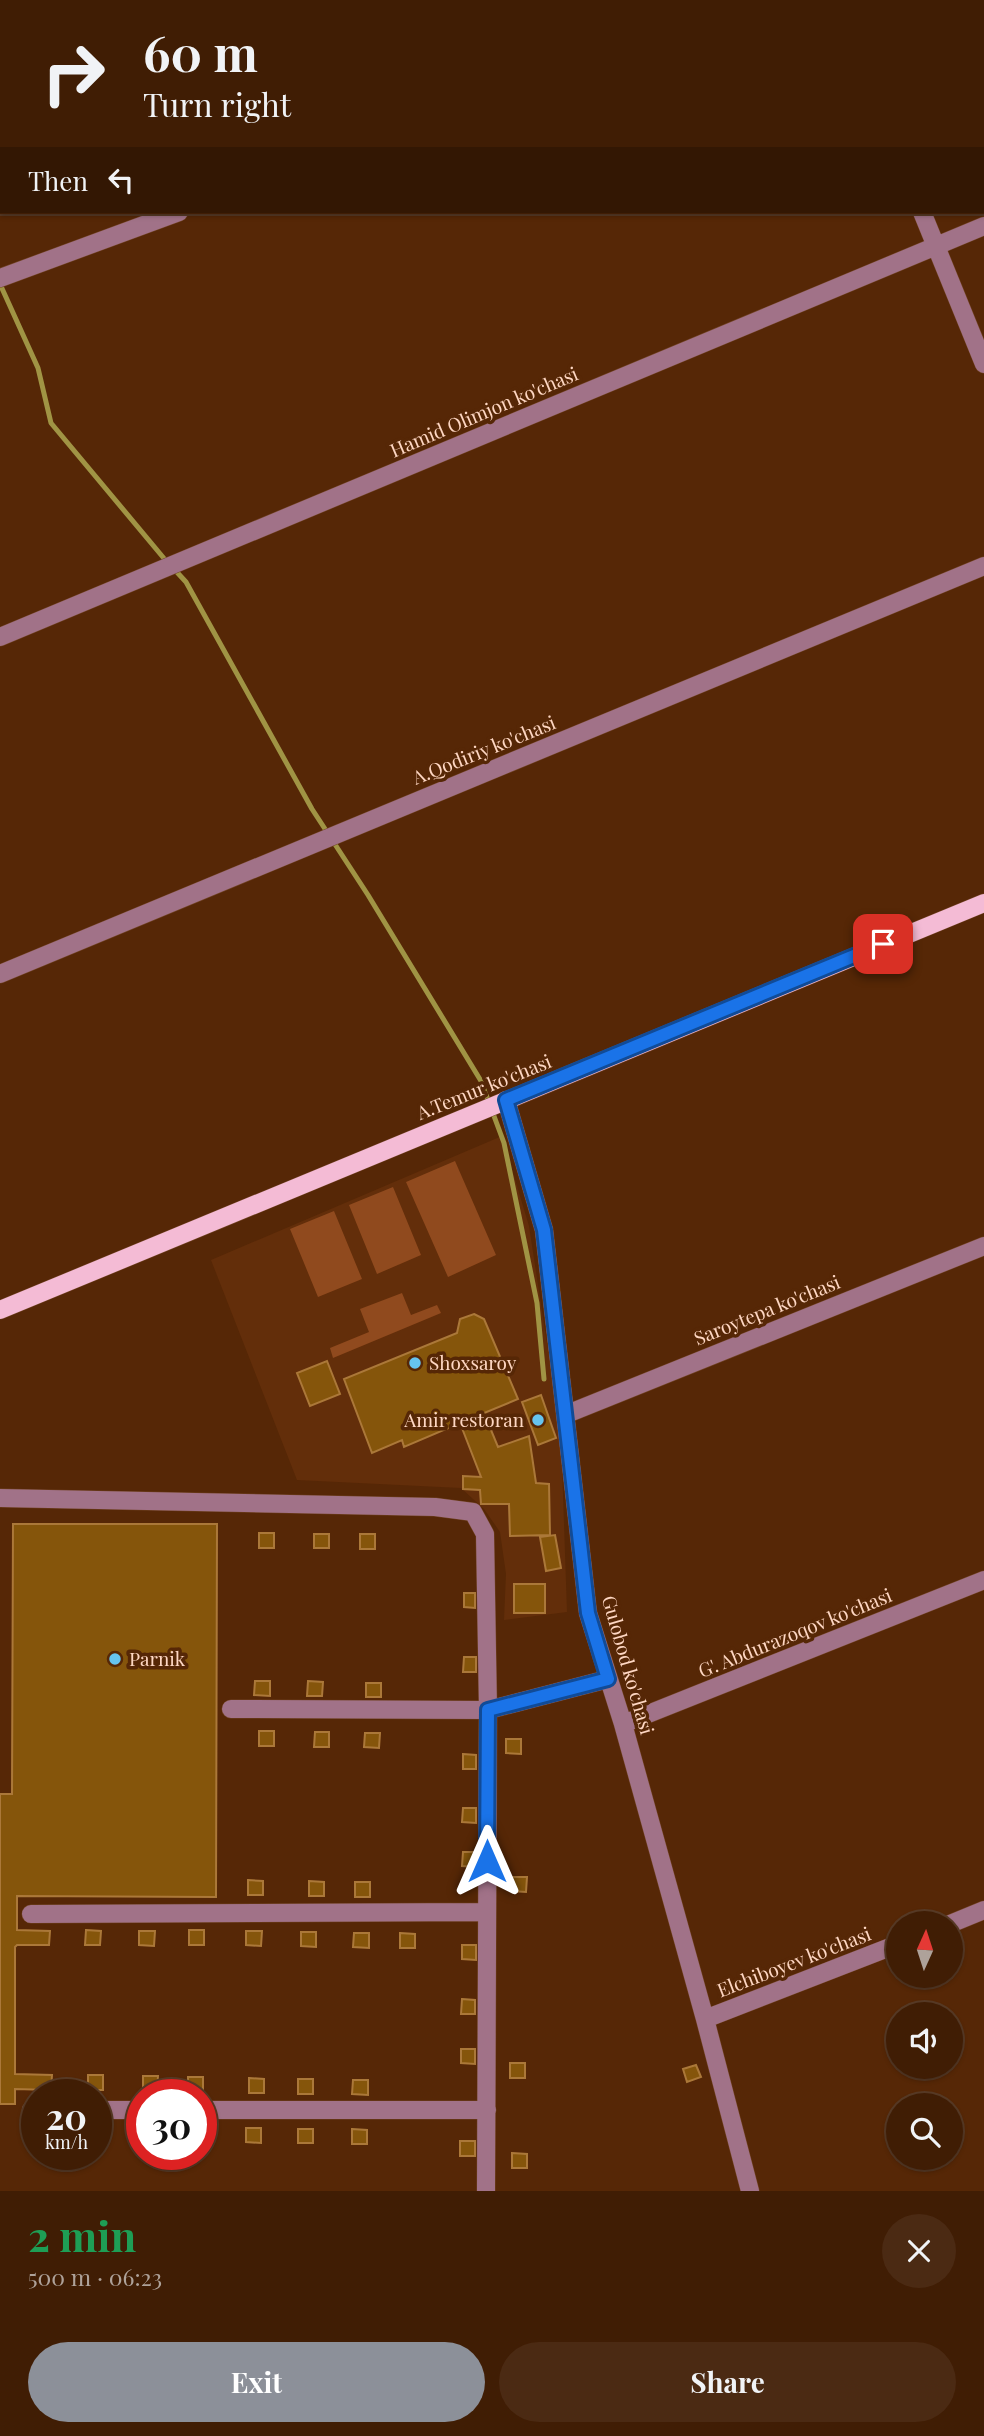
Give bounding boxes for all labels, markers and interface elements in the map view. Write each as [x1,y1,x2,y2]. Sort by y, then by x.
text: 60 m [143,19,258,84]
icon: right [28,28,119,119]
text: Turn right [143,82,291,125]
icon: left [102,161,140,199]
text: Then [28,163,88,198]
street label: Hamid Olimjon ko'chasi [386,360,582,462]
street label: A.Qodiriy ko'chasi [407,708,560,790]
pin [853,914,913,974]
icon: arrive [864,925,902,963]
street label: A.Temur ko'chasi [411,1047,555,1125]
street label: Saroytepa ko'chasi [690,1268,844,1350]
place label: Shoxsaroy [429,1349,517,1375]
marker: Shoxsaroy [407,1355,423,1371]
place label: Amir restoran [403,1406,525,1432]
marker: Amir restoran [530,1412,546,1428]
street label: G'. Abdurazoqov ko'chasi [694,1581,896,1683]
street label: Gulobod ko'chasi [597,1592,661,1738]
place label: Parnik [129,1645,186,1671]
marker: Parnik [107,1651,123,1667]
position arrow [450,1824,524,1898]
north arrow [886,1911,962,1988]
map controls [886,1911,963,2170]
street label: Elchiboyev ko'chasi [713,1920,875,2002]
button: sound [886,2002,963,2079]
speed limit sign: 30 [126,2079,217,2170]
text: 20 [46,2092,87,2139]
button: search [886,2093,963,2170]
text: km/h [45,2130,88,2154]
text: 2 min [28,2207,136,2263]
button: close [882,2214,956,2288]
text: 500 m · 06:23 [28,2261,162,2292]
button: Exit [28,2342,485,2422]
button: Share [499,2342,956,2422]

